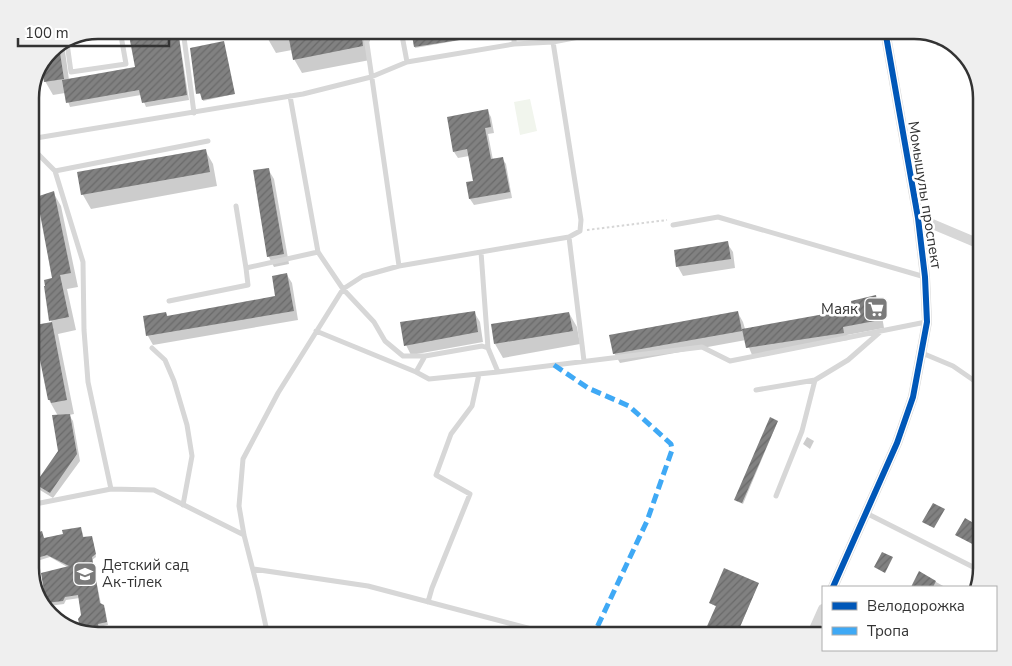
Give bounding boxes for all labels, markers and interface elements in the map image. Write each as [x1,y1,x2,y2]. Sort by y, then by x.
scale bar [18,15,169,47]
text: 100 m [25,23,69,43]
street label: Момышулы проспект [903,120,947,271]
supermarket icon: Маяк [863,296,889,322]
place label: Маяк [821,299,858,319]
place label: Детский сад Ак-тiлек [102,555,189,592]
school or university icon: Детский сад Ак-тiлек [72,561,98,587]
legend [822,586,997,651]
text: Велодорожка [867,596,965,616]
text: Тропа [867,621,909,641]

